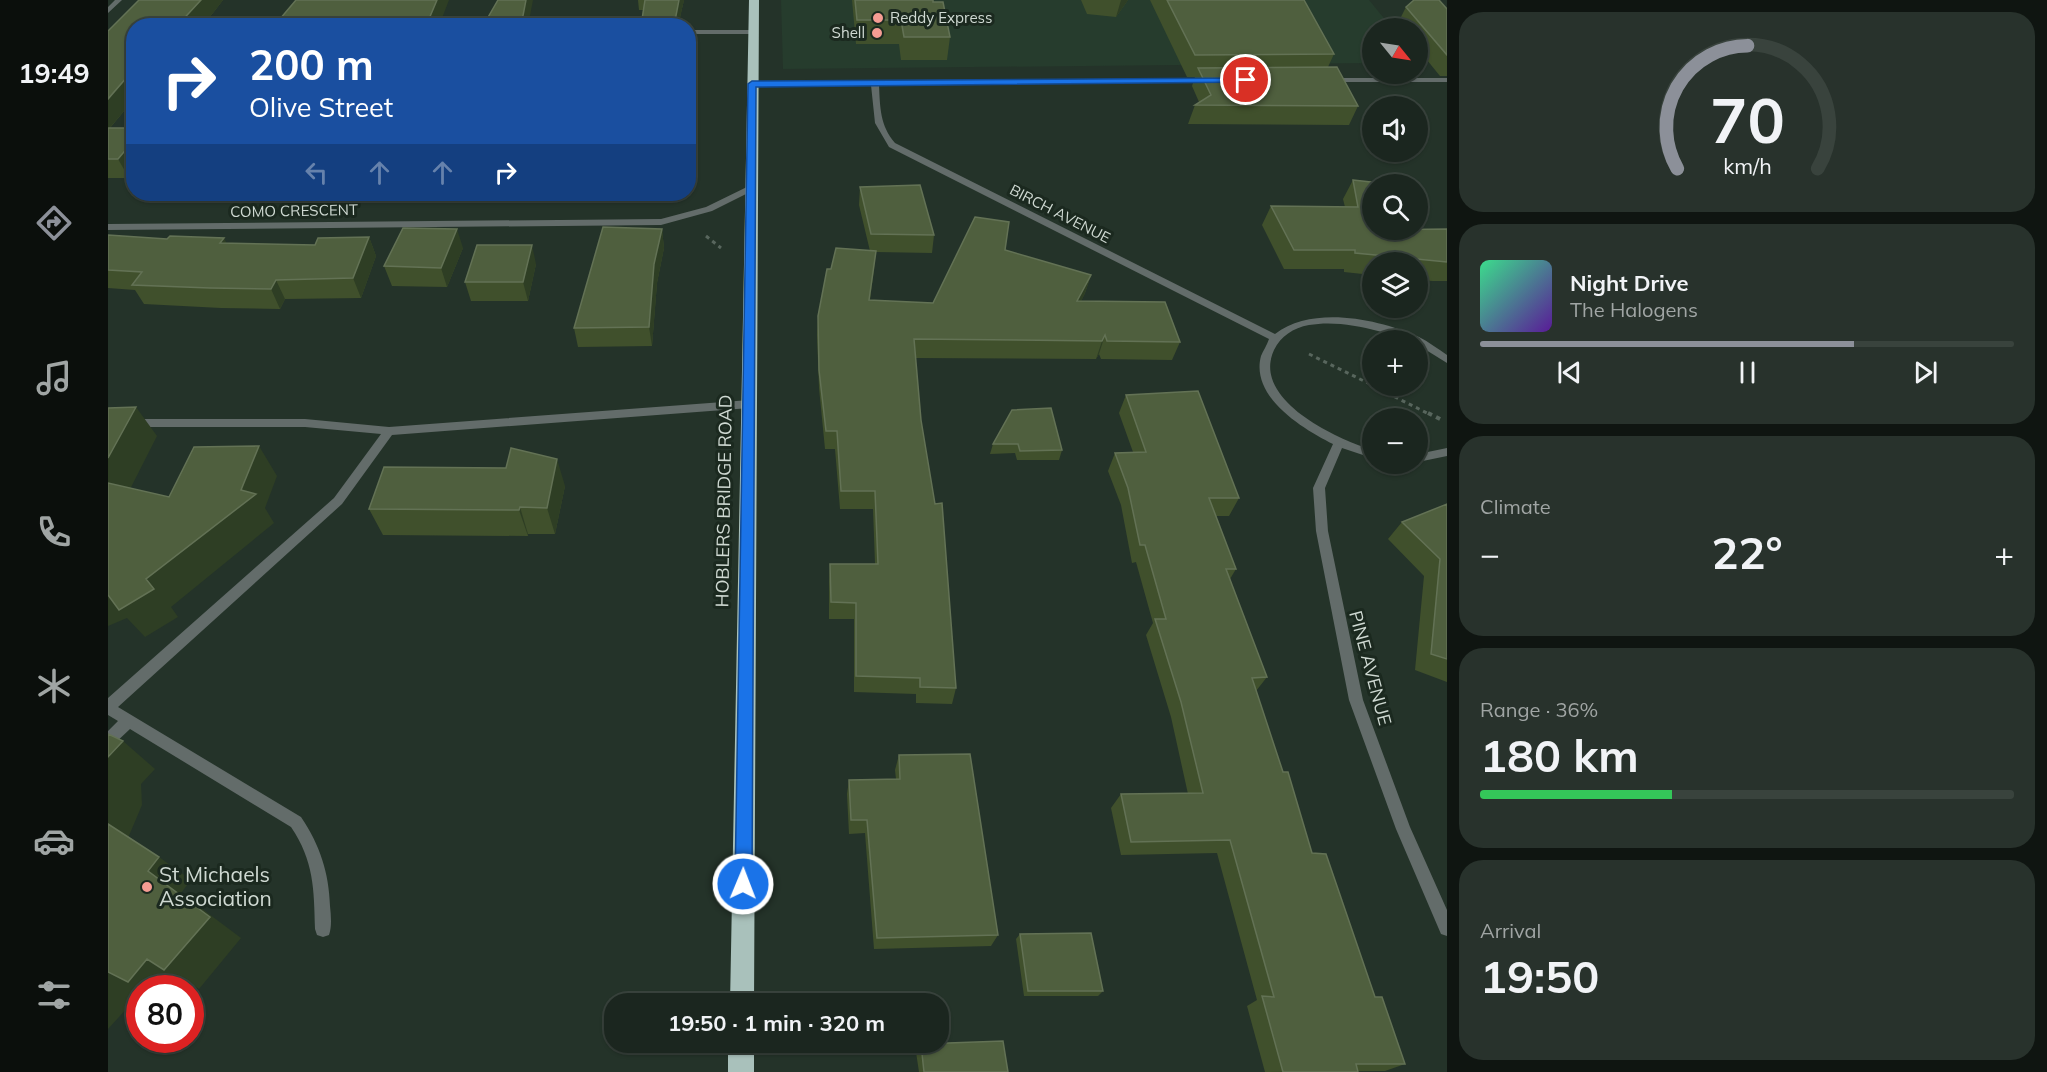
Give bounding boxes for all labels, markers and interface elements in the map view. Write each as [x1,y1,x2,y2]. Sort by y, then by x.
place label: Reddy Express [890,8,992,27]
marker: Reddy Express [871,11,885,25]
north arrow [1362,18,1428,84]
map controls [1362,18,1428,474]
place label: Shell [832,23,865,42]
marker: Shell [870,26,884,40]
text: 200 m [249,38,374,91]
icon: right [150,42,228,120]
pin [1220,54,1271,105]
text: 19:49 [18,56,90,90]
icon: arrive [1229,63,1262,96]
text: 70 [1710,80,1784,159]
text: Olive Street [249,90,393,124]
button: sound [1362,96,1428,162]
text: km/h [1723,152,1771,179]
icon: left [300,156,333,189]
icon: ahead [363,156,396,189]
icon: ahead [426,156,459,189]
icon: right [489,156,522,189]
button: search [1362,174,1428,240]
street label: BIRCH AVENUE [1007,180,1114,247]
street label: COMO CRESCENT [230,200,358,221]
icon: directions [33,202,75,244]
button: layers [1362,252,1428,318]
text: Night Drive [1570,269,1689,297]
text: The Halogens [1570,297,1698,322]
button: + [1362,330,1428,396]
icon: previous [1553,356,1586,389]
icon: pause [1731,356,1764,389]
icon: next [1909,356,1942,389]
icon: music [33,357,75,399]
street label: HOBLERS BRIDGE ROAD [710,394,737,607]
button: − [1362,408,1428,474]
text: Climate [1480,494,1551,519]
icon: phone [33,511,75,553]
text: 22° [1711,524,1783,580]
text: − [1480,533,1500,574]
text: + [1994,533,2014,574]
street label: PINE AVENUE [1344,608,1397,728]
icon: climate [33,665,75,707]
text: Range · 36% [1480,697,1598,722]
text: 180 km [1480,727,1639,783]
icon: car [33,820,75,862]
position arrow [711,852,775,916]
place label: St Michaels Association [159,861,272,911]
marker: St Michaels Association [140,880,154,894]
text: Arrival [1480,918,1541,943]
text: 19:50 [1480,948,1599,1004]
icon: filters [33,974,75,1016]
speed limit sign: 80 [126,975,204,1053]
text: 19:50 · 1 min · 320 m [668,1009,885,1037]

